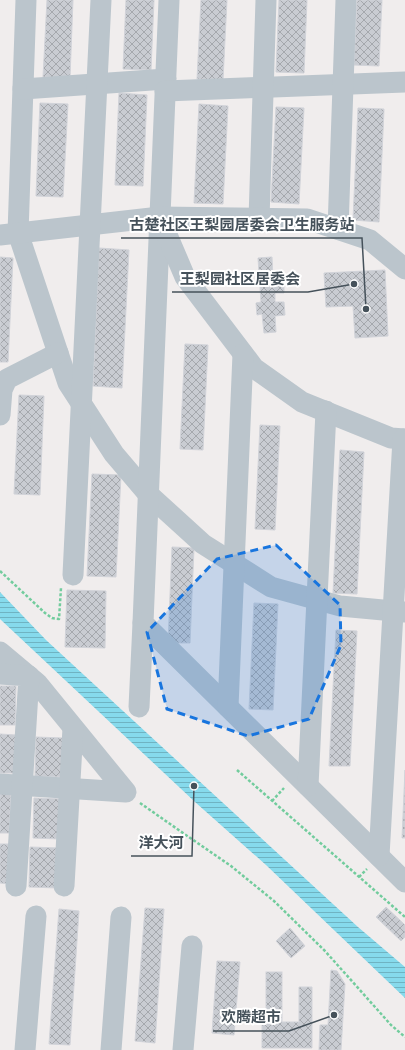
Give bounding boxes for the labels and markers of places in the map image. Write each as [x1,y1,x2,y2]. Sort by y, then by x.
callout: 古楚社区王梨园居委会卫生服务站 [121,211,362,238]
callout: 王梨园社区居委会 [172,265,308,292]
callout: 洋大河 [131,829,192,856]
callout: 欢腾超市 [213,1004,289,1031]

